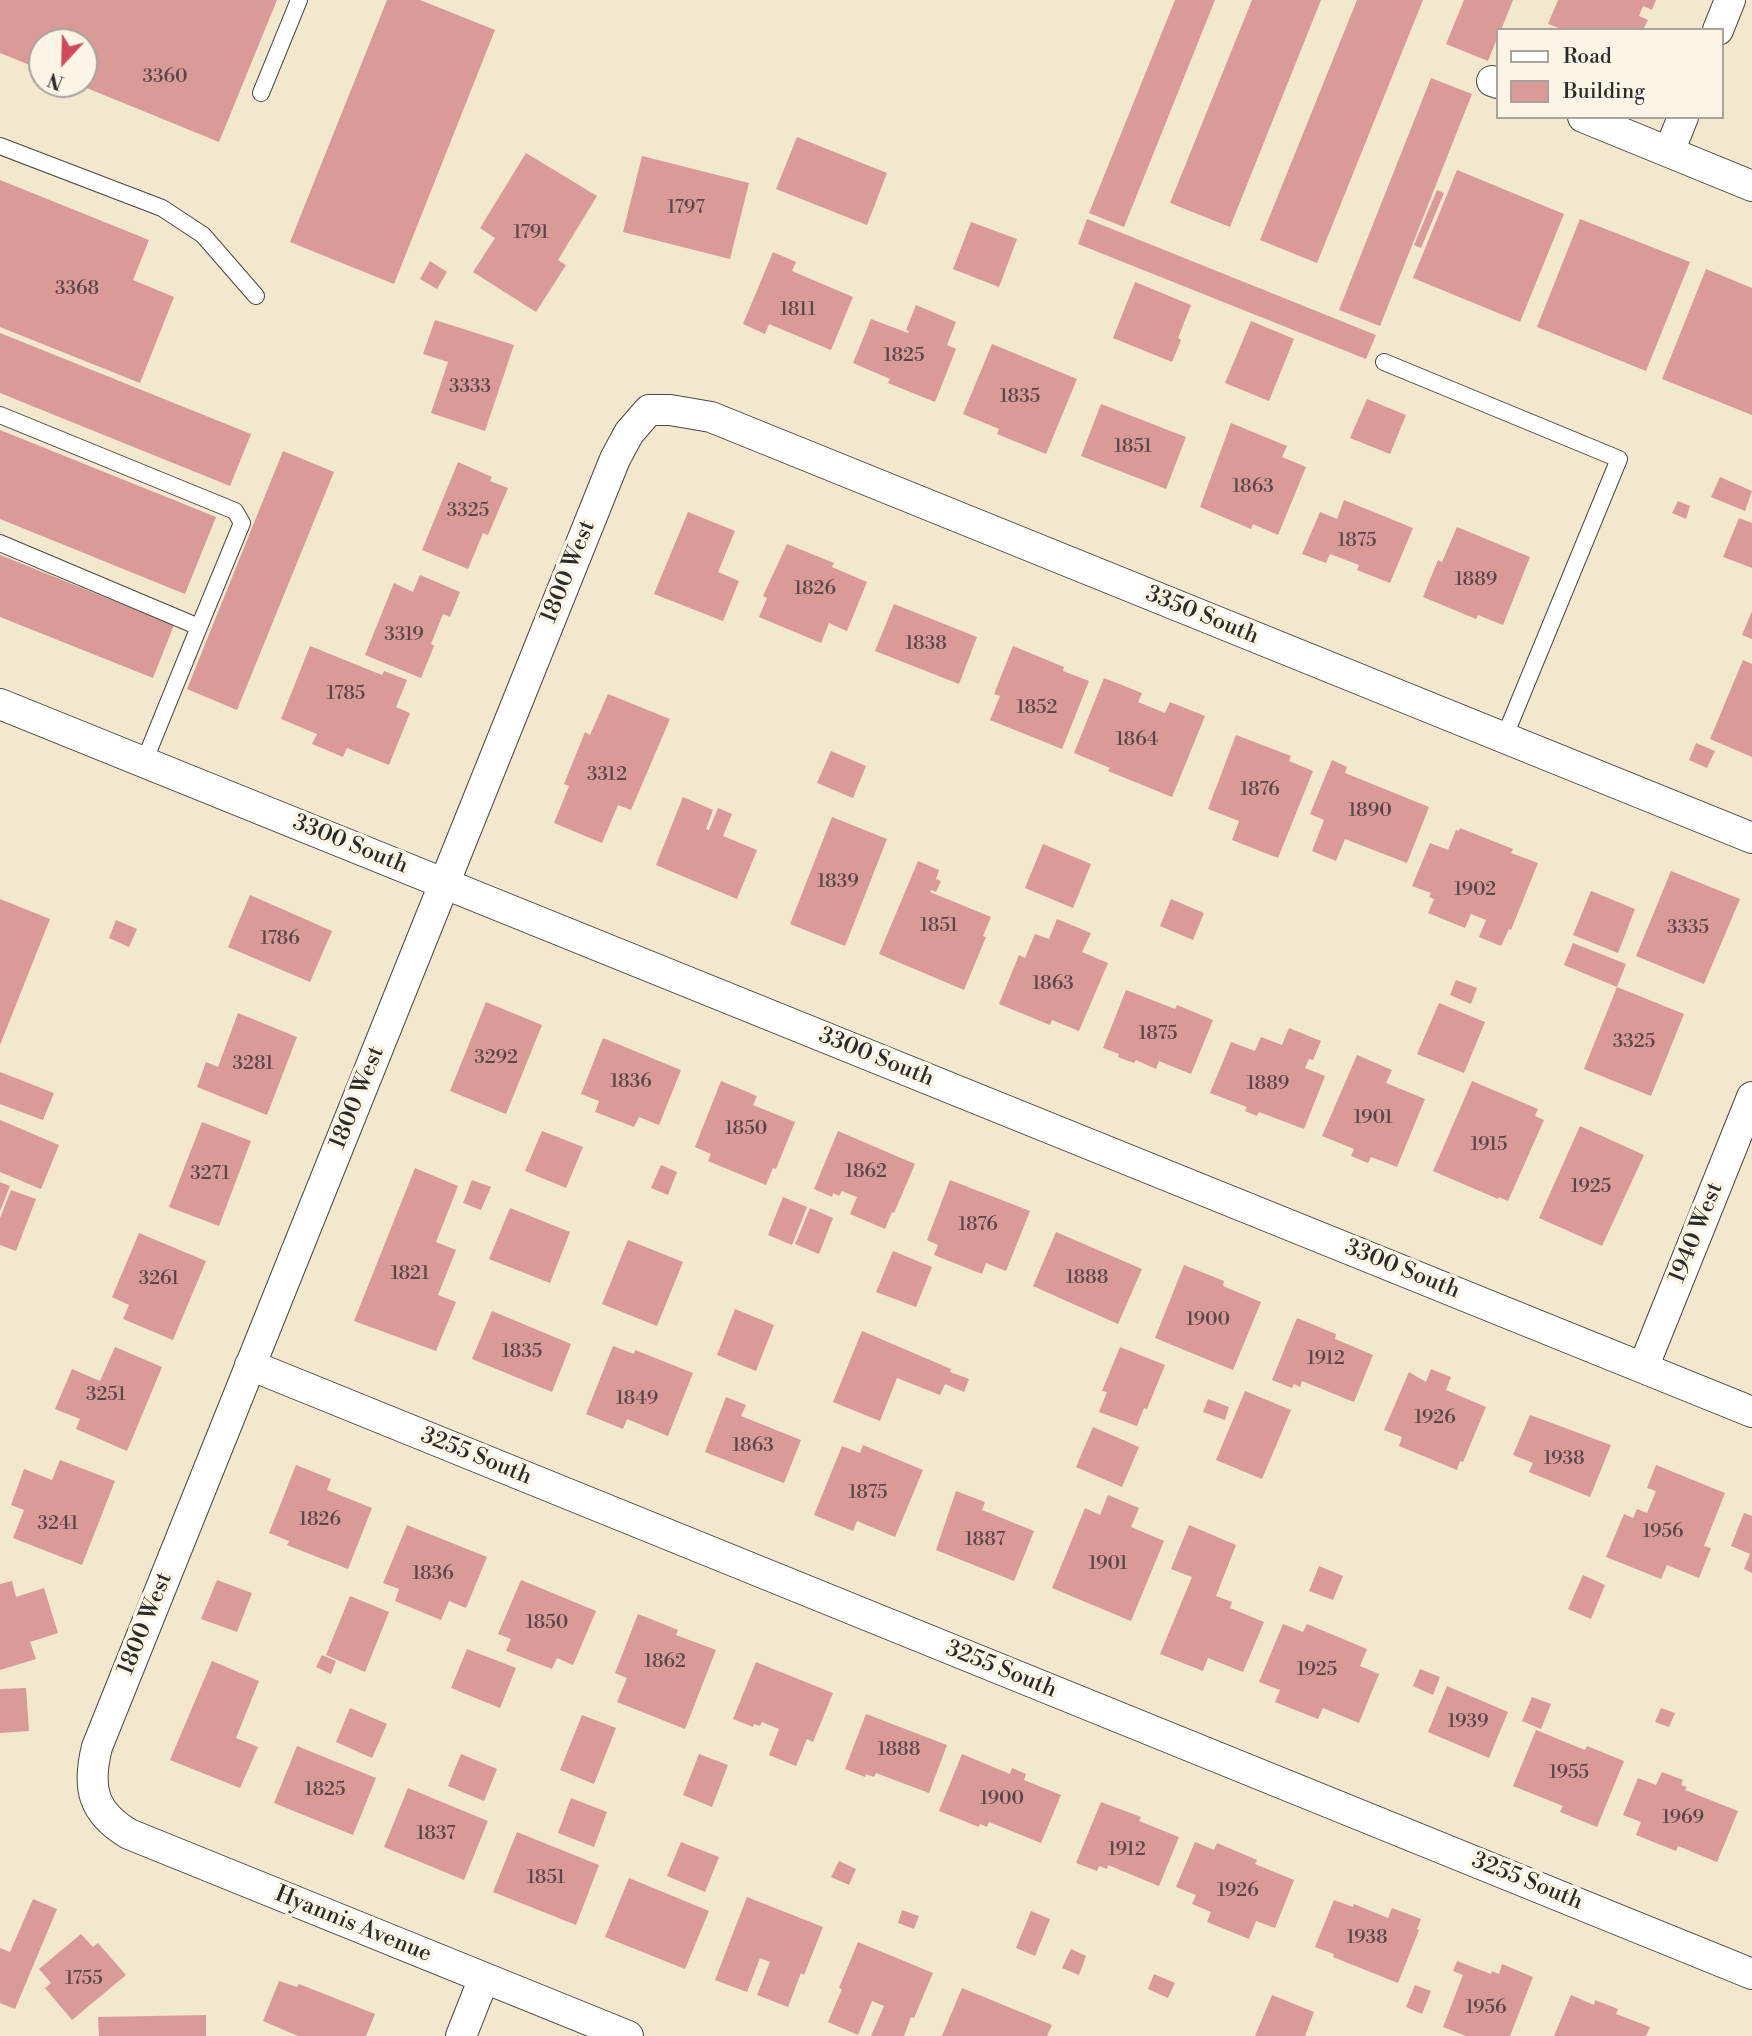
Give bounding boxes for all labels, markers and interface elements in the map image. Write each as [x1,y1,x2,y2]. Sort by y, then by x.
north arrow [28,28,98,98]
legend [1496,28,1724,119]
text: Road [1563,44,1612,70]
house number: 3360 [142,66,188,88]
text: N [44,67,67,95]
text: Building [1563,79,1645,105]
house number: 1797 [667,197,705,219]
house number: 1791 [513,222,549,244]
house number: 3368 [55,278,99,300]
house number: 1811 [780,299,816,321]
house number: 1825 [884,345,924,367]
house number: 3333 [449,376,491,398]
house number: 1835 [1000,386,1040,408]
house number: 1851 [1114,436,1152,458]
house number: 1863 [1232,476,1274,498]
house number: 3325 [447,500,489,522]
street label: 1800 West [536,517,602,627]
house number: 1875 [1338,530,1376,552]
house number: 1889 [1455,569,1497,591]
house number: 1826 [794,578,836,600]
street label: 3350 South [1141,581,1263,651]
house number: 3319 [384,624,424,646]
house number: 1838 [905,633,947,655]
house number: 1785 [327,683,365,705]
house number: 1852 [1017,697,1057,719]
house number: 1864 [1116,729,1158,751]
house number: 3312 [587,764,627,786]
house number: 1876 [1240,779,1280,801]
house number: 1890 [1348,800,1392,822]
street label: 3300 South [288,809,412,881]
house number: 1839 [817,871,859,893]
house number: 1902 [1454,879,1496,901]
house number: 1851 [920,915,958,937]
house number: 3335 [1667,917,1709,939]
house number: 1786 [260,928,300,950]
house number: 1863 [1032,973,1074,995]
street label: 3300 South [814,1022,938,1094]
house number: 1875 [1139,1023,1177,1045]
house number: 3325 [1613,1031,1655,1053]
street label: 1800 West [325,1043,391,1153]
house number: 3292 [474,1047,518,1069]
house number: 3281 [233,1053,273,1075]
house number: 1836 [610,1071,652,1093]
house number: 1889 [1247,1073,1289,1095]
house number: 1901 [1353,1107,1393,1129]
house number: 1850 [725,1118,767,1140]
house number: 1915 [1470,1134,1508,1156]
house number: 1862 [845,1161,887,1183]
house number: 3271 [190,1163,230,1185]
house number: 1925 [1571,1176,1611,1198]
street label: 1940 West [1664,1179,1730,1287]
house number: 1876 [958,1214,998,1236]
street label: 3300 South [1340,1234,1464,1306]
house number: 1821 [391,1263,429,1285]
house number: 1888 [1066,1267,1108,1289]
house number: 3261 [139,1268,179,1290]
house number: 1900 [1186,1309,1230,1331]
house number: 1835 [502,1341,542,1363]
house number: 1912 [1307,1348,1345,1370]
house number: 3251 [86,1384,126,1406]
house number: 1849 [616,1388,658,1410]
house number: 1926 [1414,1407,1456,1429]
street label: 3255 South [416,1422,536,1492]
house number: 1863 [732,1435,774,1457]
house number: 1938 [1543,1448,1585,1470]
house number: 1875 [849,1482,887,1504]
house number: 1826 [299,1509,341,1531]
house number: 3241 [38,1513,78,1535]
house number: 1956 [1642,1521,1684,1543]
house number: 1887 [965,1529,1005,1551]
house number: 1901 [1088,1553,1128,1575]
house number: 1836 [412,1563,454,1585]
street label: 1800 West [113,1569,179,1679]
house number: 1850 [526,1612,568,1634]
street label: 3255 South [941,1635,1061,1705]
house number: 1862 [644,1651,686,1673]
house number: 1925 [1297,1659,1337,1681]
house number: 1939 [1447,1711,1489,1733]
house number: 1888 [878,1739,920,1761]
house number: 1955 [1549,1762,1589,1784]
house number: 1825 [305,1779,345,1801]
house number: 1900 [980,1788,1024,1810]
house number: 1969 [1662,1807,1704,1829]
house number: 1837 [416,1823,456,1845]
house number: 1912 [1108,1839,1146,1861]
street label: 3255 South [1467,1847,1587,1917]
house number: 1851 [527,1867,565,1889]
house number: 1926 [1217,1880,1259,1902]
street label: Hyannis Avenue [271,1881,435,1969]
house number: 1938 [1346,1927,1388,1949]
house number: 1755 [65,1968,103,1990]
house number: 1956 [1465,1997,1507,2019]

